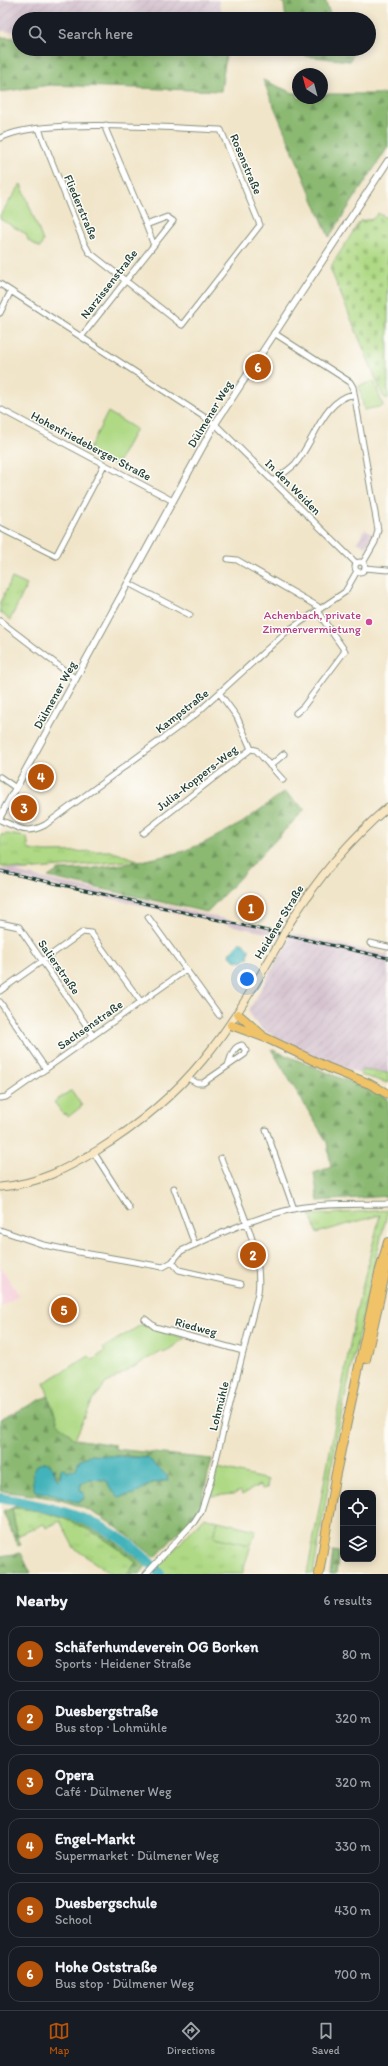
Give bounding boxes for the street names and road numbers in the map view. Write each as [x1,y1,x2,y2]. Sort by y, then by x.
street label: Rosenstraße [227,132,265,197]
street label: Fliederstraße [61,172,101,242]
street label: Narzissenstraße [78,246,141,322]
street label: Dülmener Weg [185,377,236,450]
street label: Hohenfriedeberger Straße [28,408,154,484]
street label: In den Weiden [262,456,324,518]
street label: Dülmener Weg [31,658,80,731]
street label: Kampstraße [153,686,211,736]
street label: Julia-Koppers-Weg [154,742,241,814]
street label: Heidener Straße [251,882,307,962]
street label: Salierstraße [35,937,83,997]
street label: Sachsenstraße [55,997,126,1053]
street label: Riedweg [174,1315,219,1340]
street label: Lohmühle [206,1380,232,1432]

